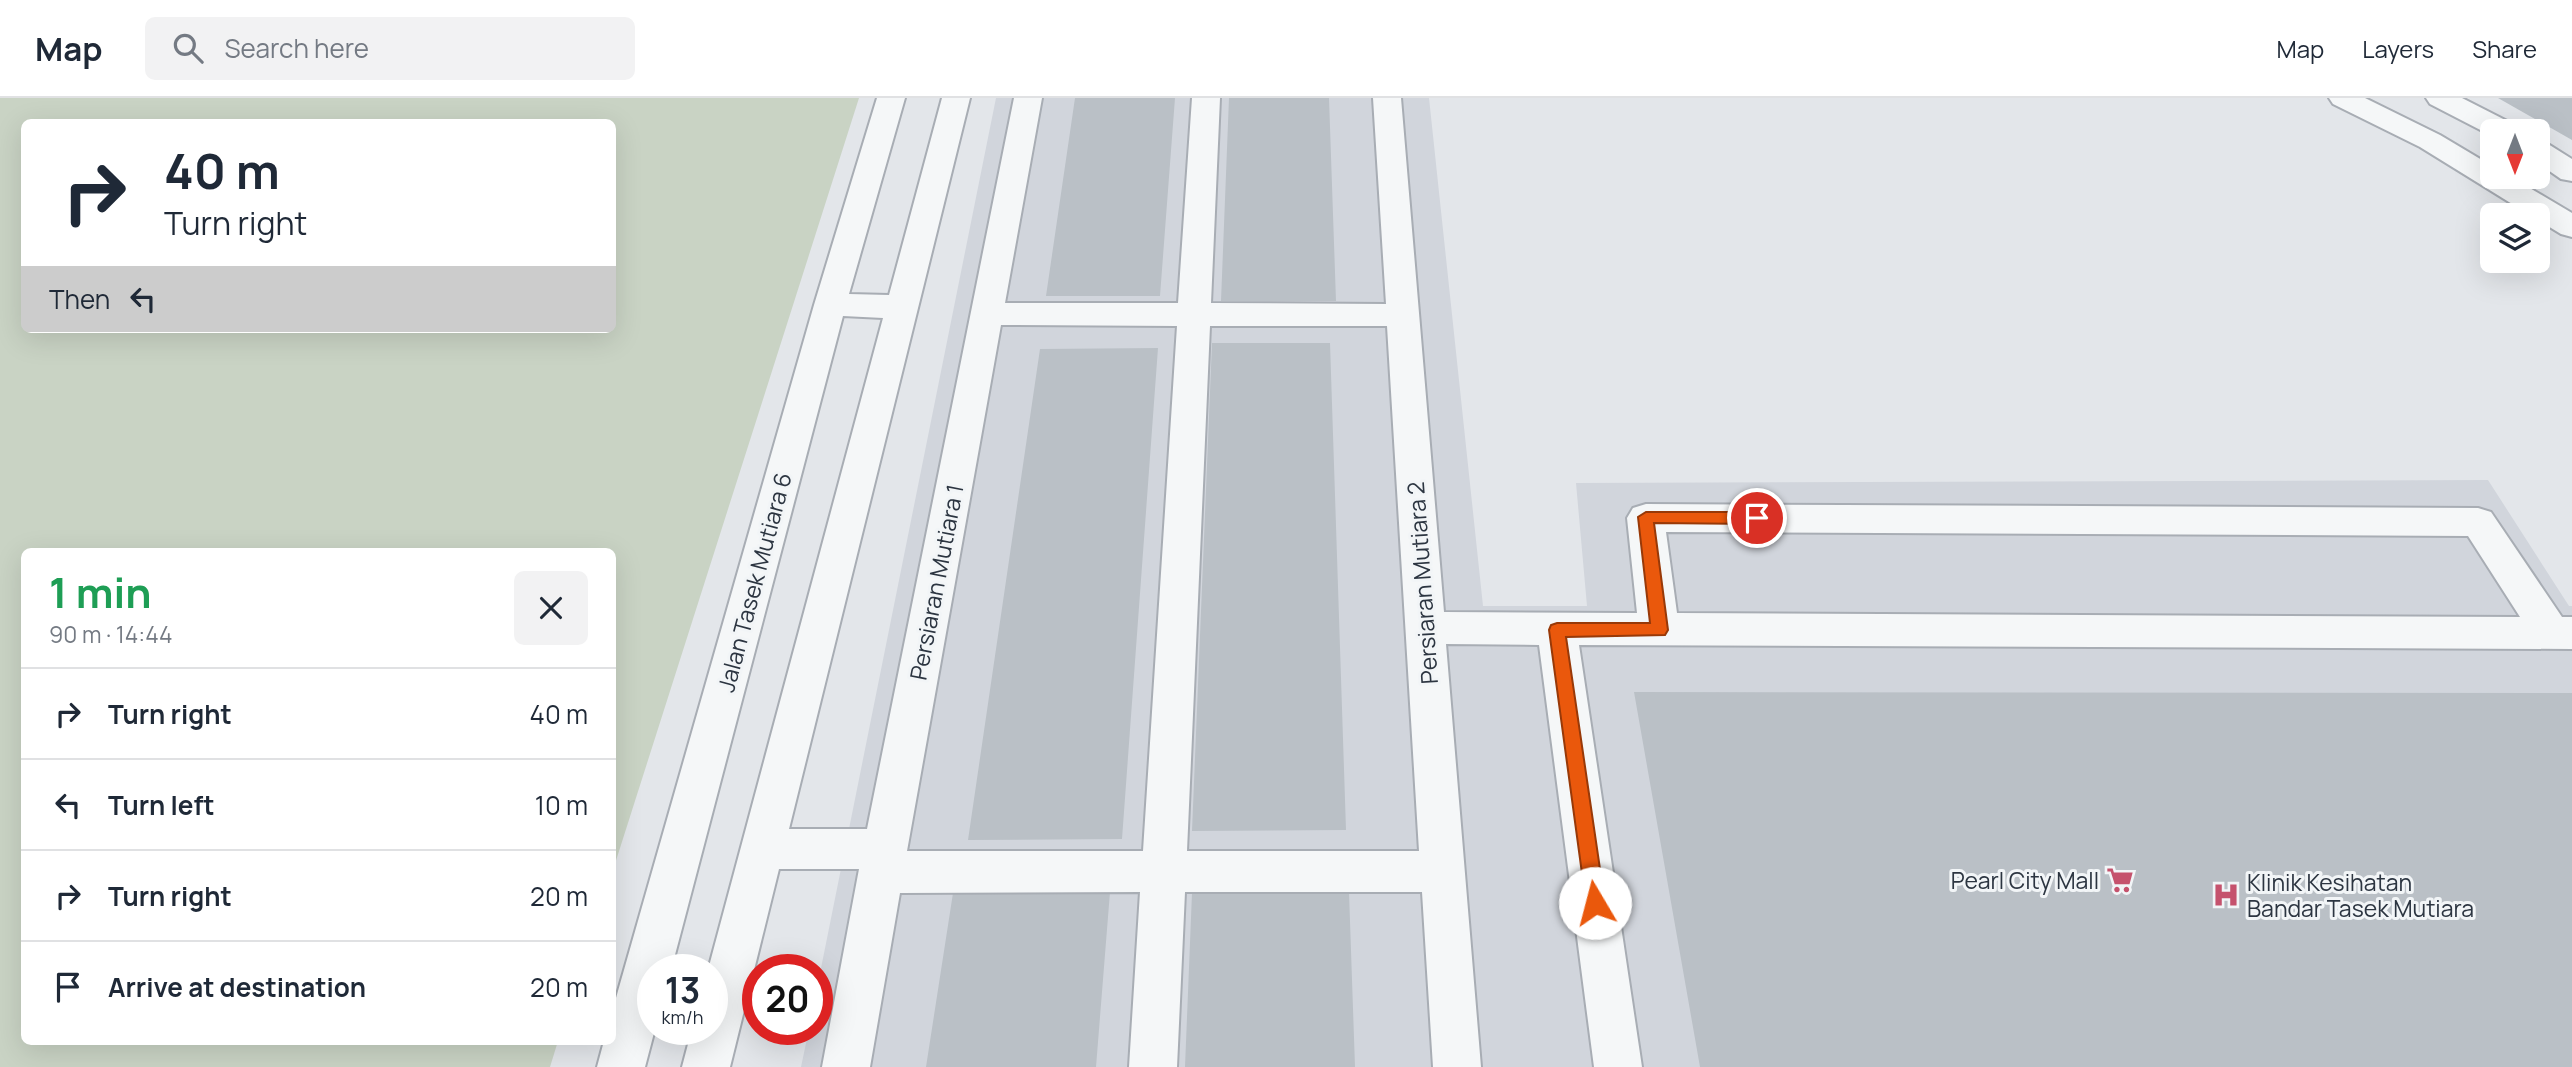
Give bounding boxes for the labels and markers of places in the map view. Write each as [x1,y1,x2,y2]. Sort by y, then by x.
pin [1727,488,1787,548]
place label: Pearl City Mall [1951,864,2099,896]
supermarket icon: Pearl City Mall [2105,865,2135,895]
place label: Klinik Kesihatan Bandar Tasek Mutiara [2247,866,2474,924]
hospital icon: Klinik Kesihatan Bandar Tasek Mutiara [2211,880,2241,910]

